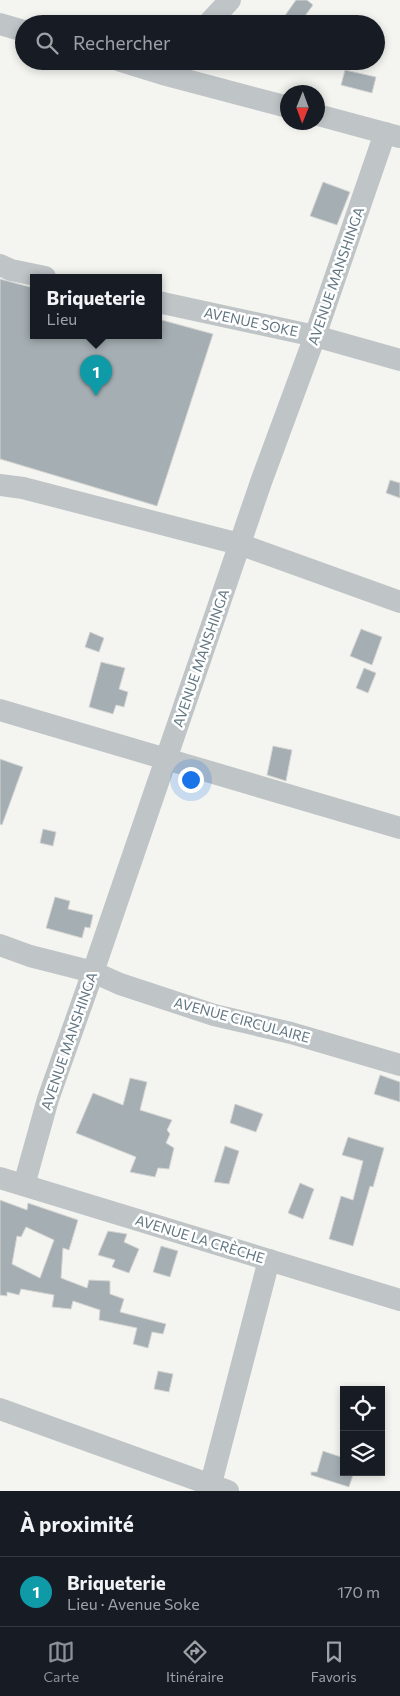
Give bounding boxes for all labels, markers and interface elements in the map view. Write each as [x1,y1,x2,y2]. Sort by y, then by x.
search box [15,15,385,70]
icon: search [33,29,61,57]
text: Rechercher [73,31,171,54]
north arrow [280,85,325,130]
street label: AVENUE MANSHINGA [304,204,367,347]
popup [30,274,162,339]
text: Briqueterie [47,286,145,309]
street label: AVENUE SOKE [203,303,300,340]
text: Lieu [47,309,77,328]
pin: 1 [80,355,112,396]
street label: AVENUE MANSHINGA [169,586,232,729]
your location [178,767,204,793]
street label: AVENUE MANSHINGA [37,969,100,1112]
street label: AVENUE CIRCULAIRE [172,993,312,1046]
street label: AVENUE LA CRÈCHE [133,1211,267,1266]
map controls [340,1386,385,1476]
button: locate [340,1386,385,1431]
button: layers [340,1431,385,1476]
text: À proximité [20,1511,134,1536]
text: Briqueterie [67,1571,166,1594]
text: 1 [32,1582,40,1601]
text: 170 m [337,1582,380,1601]
text: Lieu · Avenue Soke [67,1594,200,1613]
tab: Carte [43,1638,79,1685]
tab: Itinéraire [166,1638,224,1685]
tab: Favoris [311,1638,357,1685]

